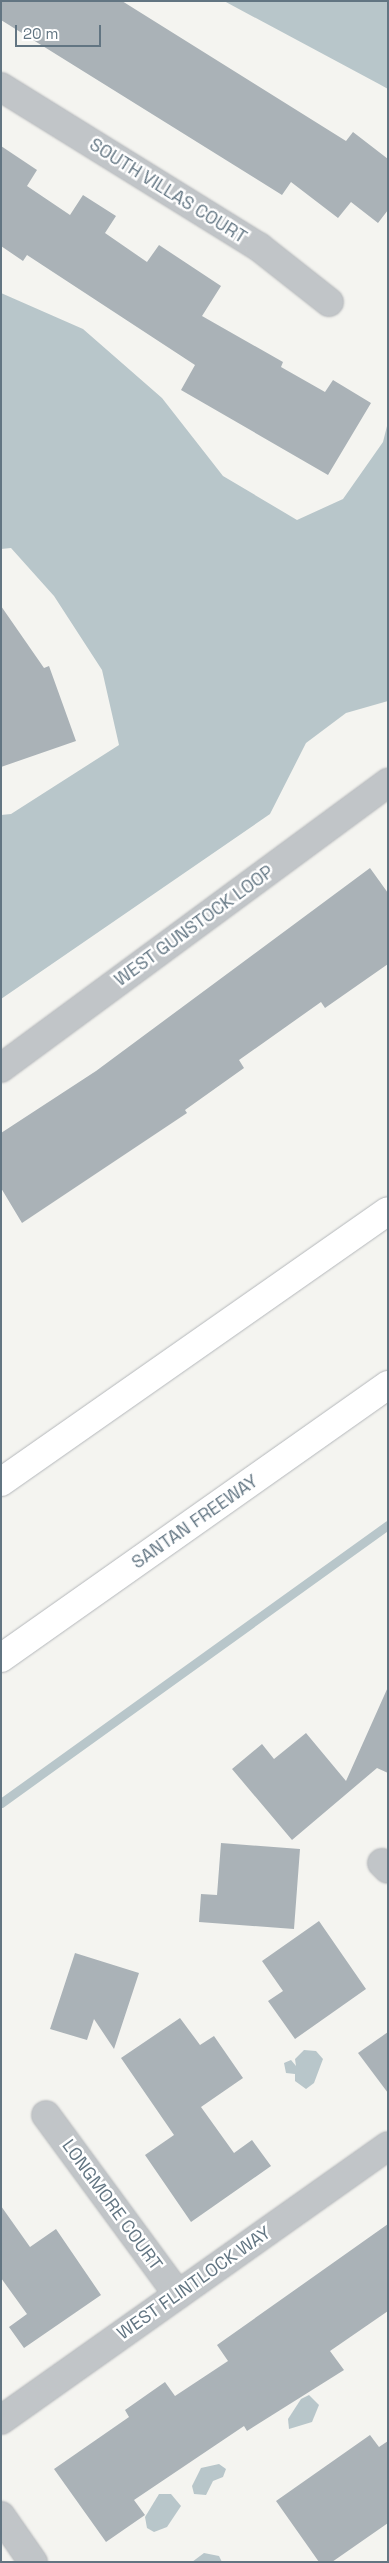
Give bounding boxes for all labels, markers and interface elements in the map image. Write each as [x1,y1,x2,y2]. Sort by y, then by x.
scale bar [18,15,104,47]
text: 20 m [23,24,58,43]
street label: SOUTH VILLAS COURT [85,134,251,248]
street label: WEST GUNSTOCK LOOP [110,861,278,991]
street label: SANTAN FREEWAY [128,1470,262,1574]
street label: LONGMORE COURT [57,2135,167,2275]
street label: WEST FLINTLOCK WAY [113,2222,275,2344]

